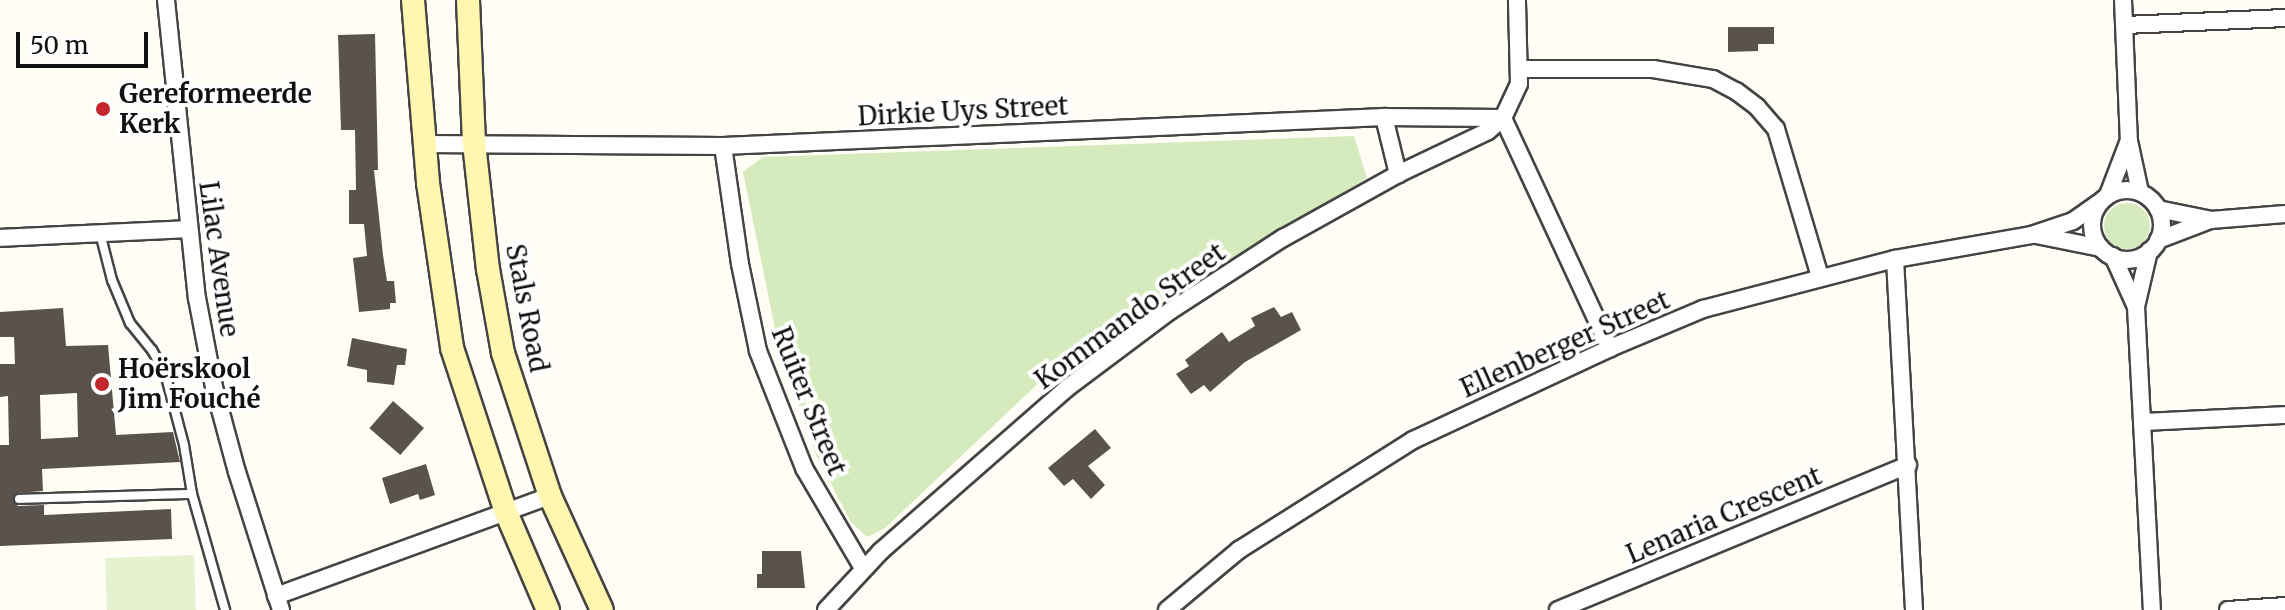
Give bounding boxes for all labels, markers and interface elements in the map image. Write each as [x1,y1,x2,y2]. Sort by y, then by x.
scale bar [20,16,152,66]
text: 50 m [30,30,89,61]
place label: Gereformeerde Kerk [119,78,312,140]
street label: Dirkie Uys Street [857,90,1069,132]
marker: Gereformeerde Kerk [94,100,112,118]
street label: Lilac Avenue [193,179,245,339]
street label: Kommando Street [1029,237,1231,395]
street label: Stals Road [499,241,555,375]
street label: Ellenberger Street [1456,284,1674,404]
street label: Ruiter Street [765,322,853,480]
place label: Hoërskool Jim Fouché [118,353,261,414]
marker: Hoërskool Jim Fouché [93,375,111,393]
street label: Lenaria Crescent [1622,460,1826,570]

